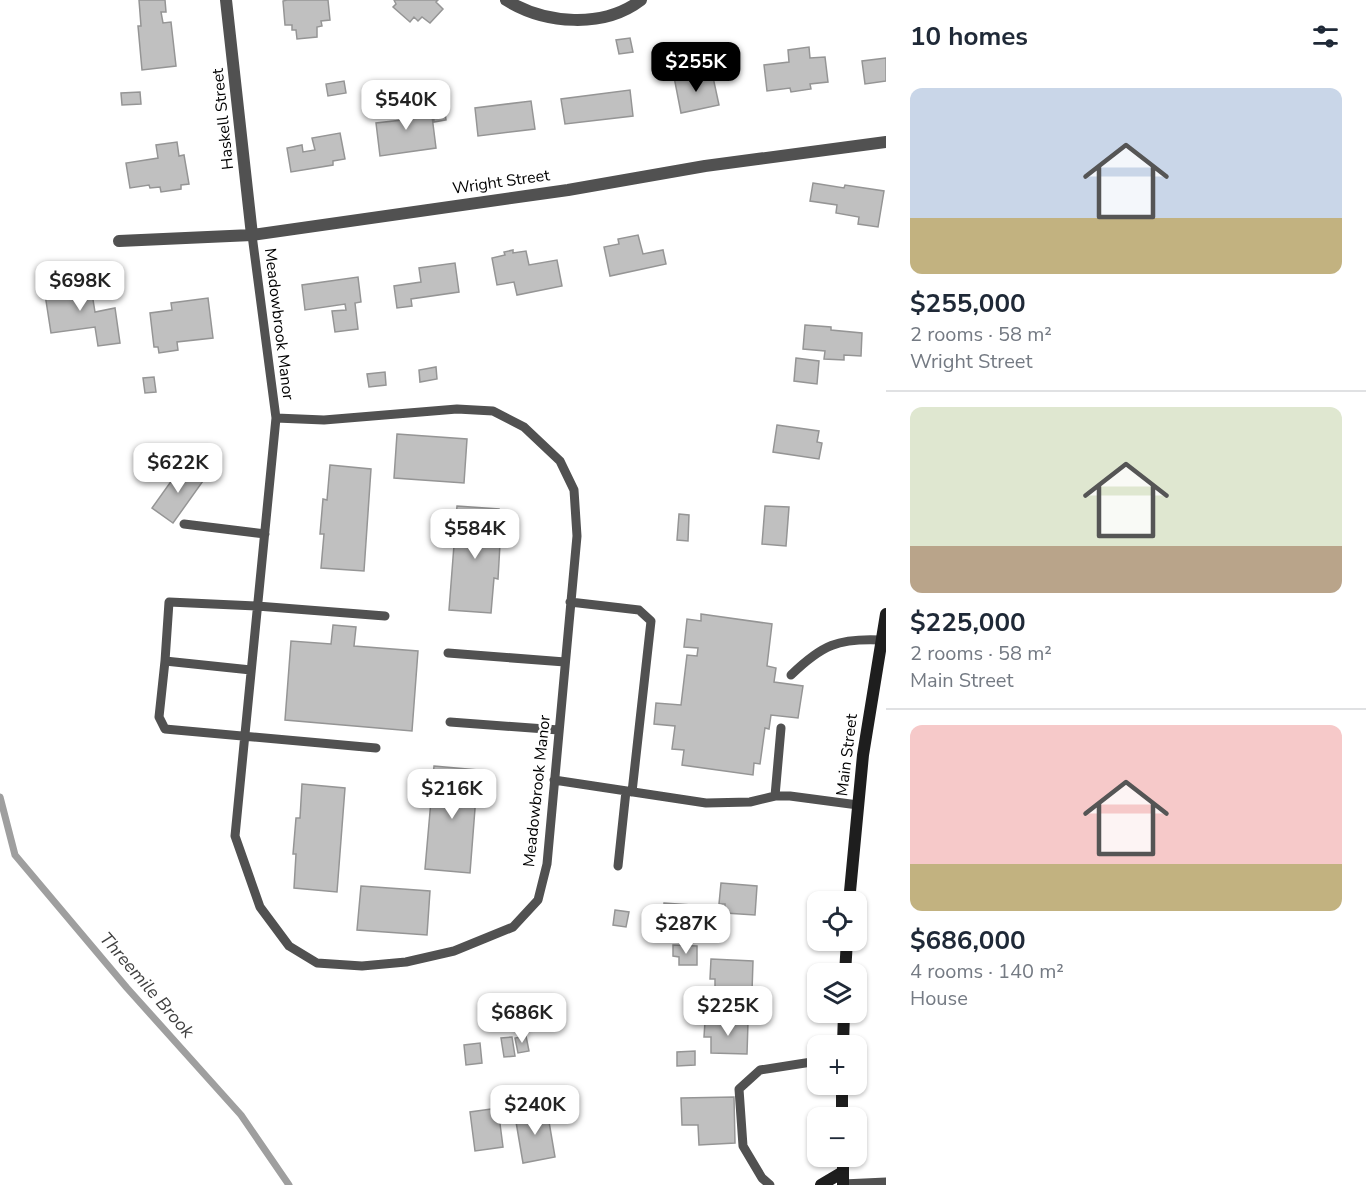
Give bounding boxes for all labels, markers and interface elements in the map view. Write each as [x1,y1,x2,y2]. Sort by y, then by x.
text: 10 homes [910,19,1028,54]
icon: filters [1309,20,1342,53]
pin: $255K [654,42,738,93]
text: $255K [665,48,727,75]
street label: Haskell Street [207,67,239,171]
pin: $540K [364,80,448,131]
text: $540K [375,86,437,113]
icon: home [1072,127,1180,235]
street label: Wright Street [451,164,551,200]
street label: Meadowbrook Manor [259,247,299,402]
pin: $698K [38,261,122,312]
text: $698K [49,267,111,294]
text: $255,000 [910,286,1026,321]
text: 2 rooms · 58 m² [910,321,1052,348]
text: Wright Street [910,348,1032,375]
pin: $622K [136,443,220,494]
icon: home [1072,446,1180,554]
text: $622K [147,449,209,476]
pin: $584K [433,509,517,560]
text: $584K [444,515,506,542]
text: $225,000 [910,605,1026,640]
text: 2 rooms · 58 m² [910,640,1052,667]
text: Main Street [910,667,1013,694]
street label: Main Street [831,712,863,797]
street label: Meadowbrook Manor [518,714,556,868]
icon: home [1072,764,1180,872]
pin: $216K [410,769,494,820]
text: $216K [421,775,483,802]
map controls [807,891,867,1167]
button: locate [807,891,867,951]
pin: $287K [644,904,728,955]
text: $287K [655,910,717,937]
text: $686,000 [910,923,1026,958]
water label: Threemile Brook [94,927,200,1044]
text: 4 rooms · 140 m² [910,958,1064,985]
button: layers [807,963,867,1023]
text: House [910,985,968,1012]
pin: $225K [686,986,770,1037]
text: $225K [697,992,759,1019]
pin: $686K [480,993,564,1044]
text: $686K [491,999,553,1026]
button: + [807,1035,867,1095]
pin: $240K [493,1085,577,1136]
text: $240K [504,1091,566,1118]
button: − [807,1107,867,1167]

